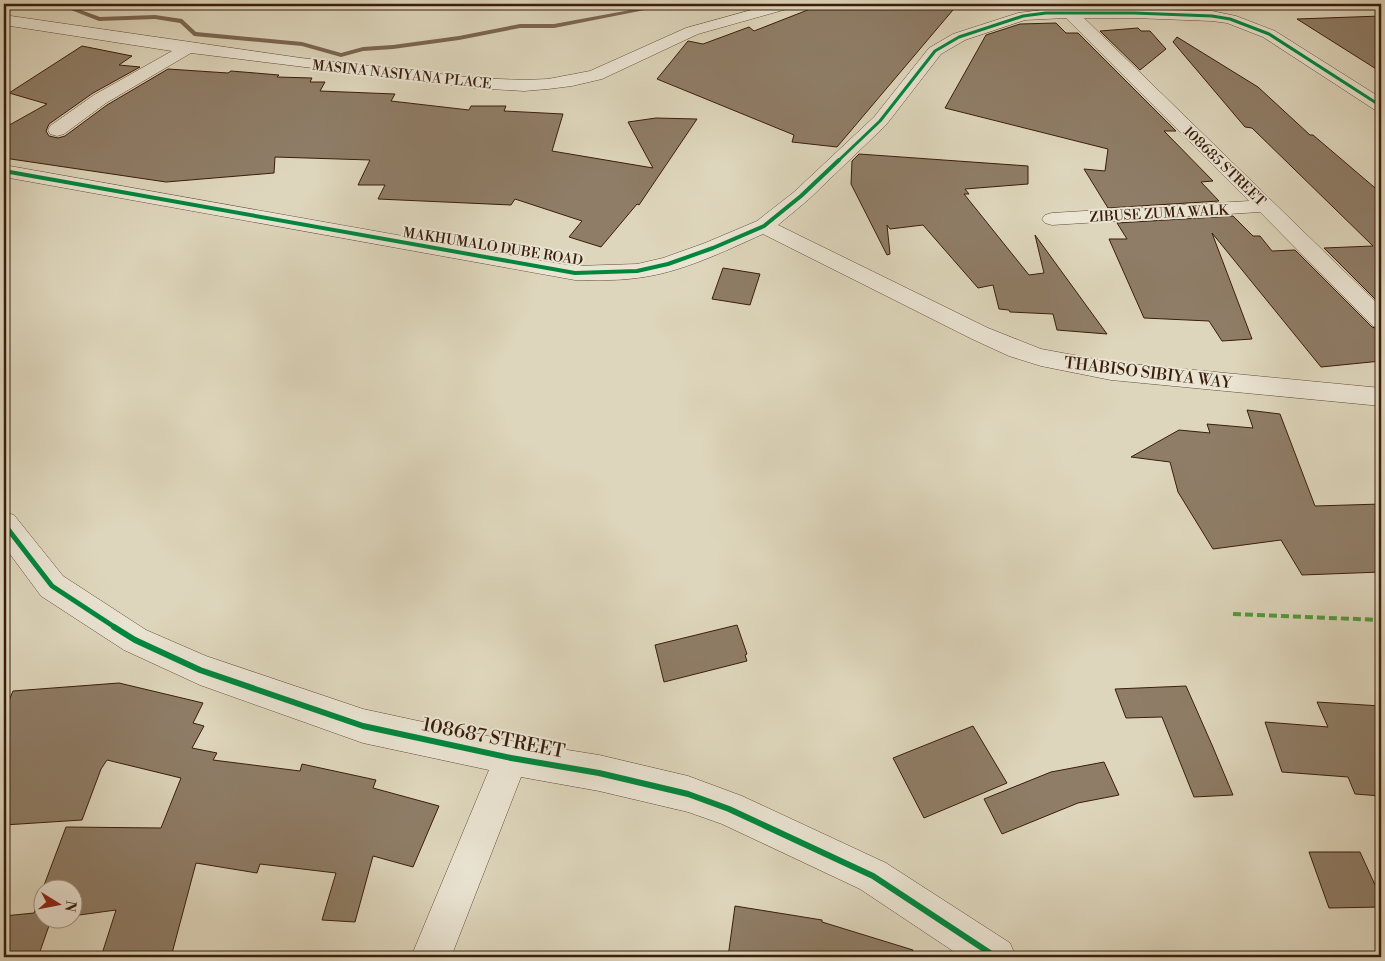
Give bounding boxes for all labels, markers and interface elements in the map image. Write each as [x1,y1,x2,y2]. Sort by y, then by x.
street label: MASINA NASIYANA PLACE [311,57,493,93]
street label: 108685 STREET [1179,123,1269,211]
street label: ZIBUSE ZUMA WALK [1089,201,1230,227]
street label: MAKHUMALO DUBE ROAD [401,224,584,270]
street label: THABISO SIBIYA WAY [1063,353,1234,393]
street label: 108687 STREET [420,712,567,764]
north arrow [32,878,82,928]
text: N [60,899,80,913]

